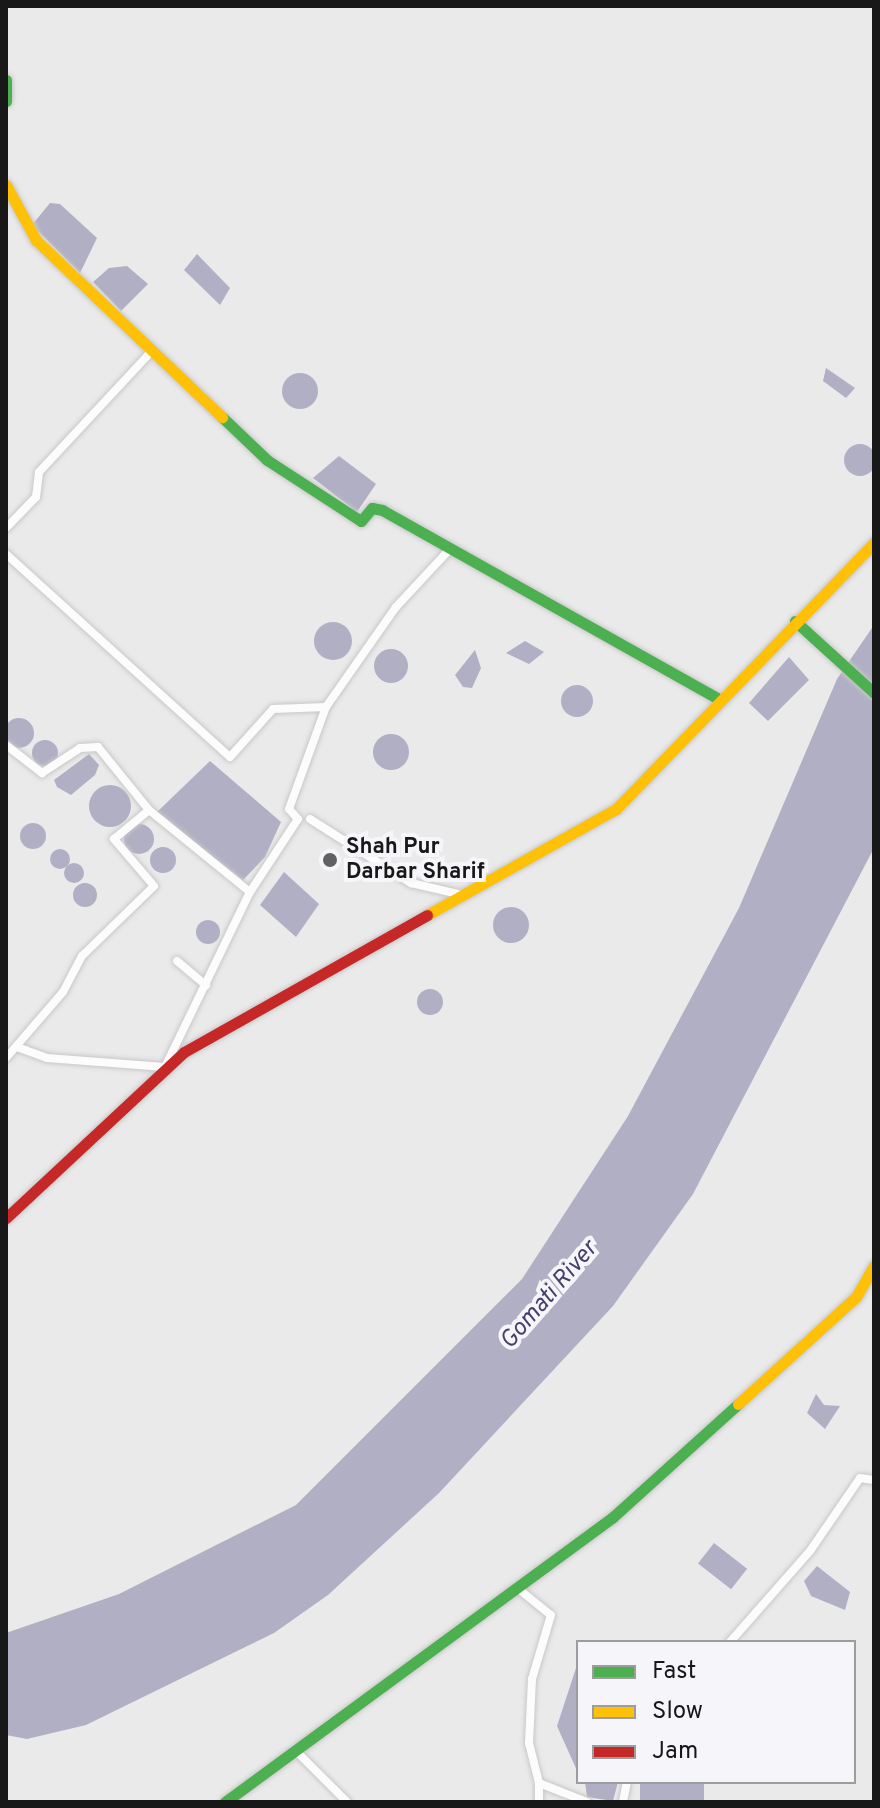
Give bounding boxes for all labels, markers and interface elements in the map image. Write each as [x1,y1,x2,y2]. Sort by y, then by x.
place label: Shah Pur Darbar Sharif [346,834,485,886]
marker: Shah Pur Darbar Sharif [321,851,339,869]
water label: Gomati River [495,1236,605,1356]
legend [576,1640,856,1784]
text: Fast [652,1657,696,1687]
text: Slow [652,1697,703,1727]
text: Jam [652,1737,698,1767]

